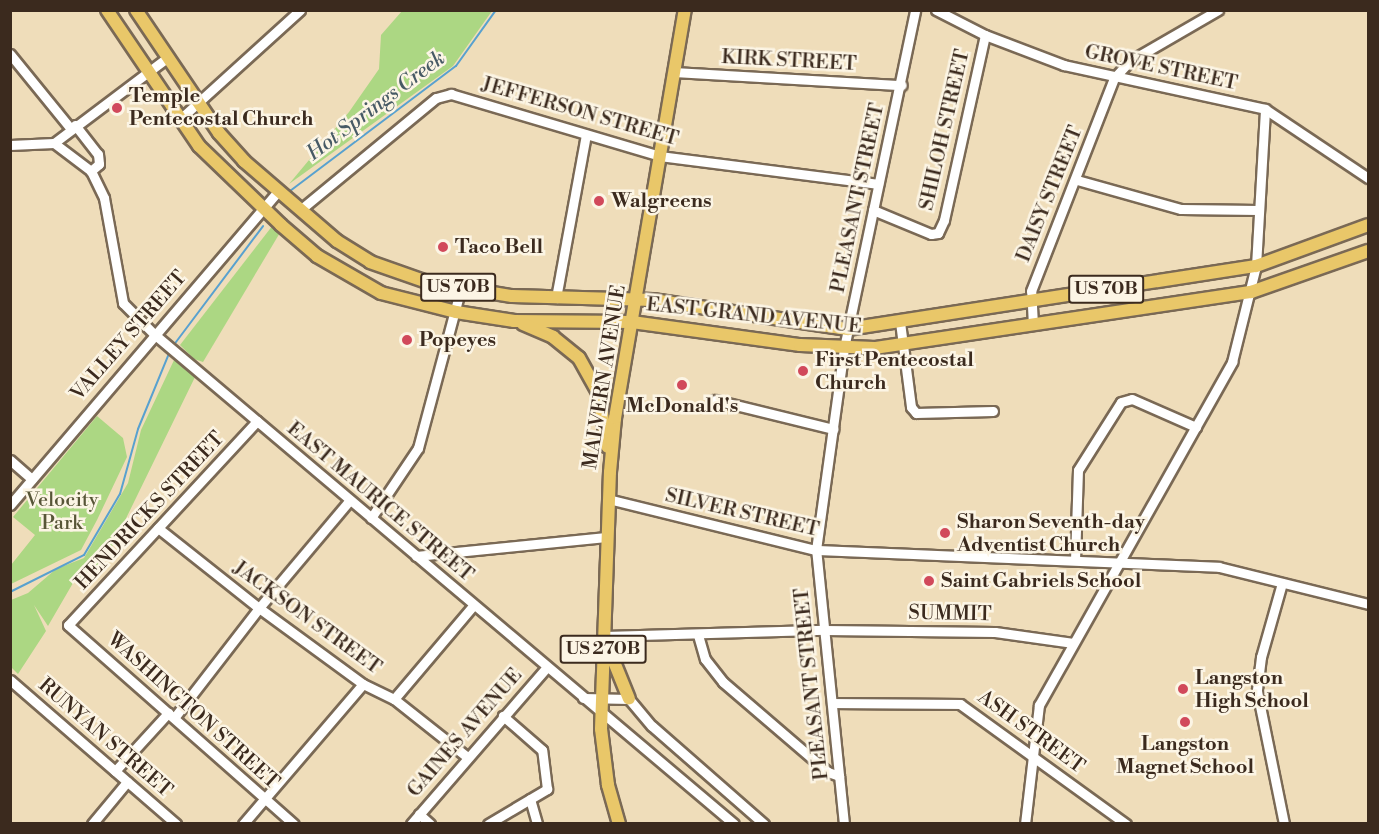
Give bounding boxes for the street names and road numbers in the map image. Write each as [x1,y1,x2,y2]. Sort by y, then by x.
street label: GROVE STREET [1082,40,1240,96]
street label: KIRK STREET [721,45,857,77]
street label: SHILOH STREET [915,47,975,213]
street label: JEFFERSON STREET [479,72,681,152]
street label: PLEASANT STREET [826,101,890,295]
street label: DAISY STREET [1012,122,1088,266]
street label: VALLEY STREET [66,266,192,406]
road number: US 70B [419,272,497,302]
road number: US 70B [1067,274,1145,304]
street label: MALVERN AVENUE [579,283,631,471]
street label: EAST GRAND AVENUE [645,293,863,339]
street label: EAST MAURICE STREET [282,417,478,587]
street label: HENDRICKS STREET [71,427,229,595]
street label: SILVER STREET [663,484,821,542]
street label: JACKSON STREET [228,556,386,680]
street label: PLEASANT STREET [790,587,834,781]
street label: SUMMIT [908,601,992,627]
street label: WASHINGTON STREET [102,627,284,795]
road number: US 270B [560,634,646,664]
street label: GAINES AVENUE [403,664,527,802]
street label: RUNYAN STREET [33,673,177,803]
street label: ASH STREET [973,685,1089,779]

